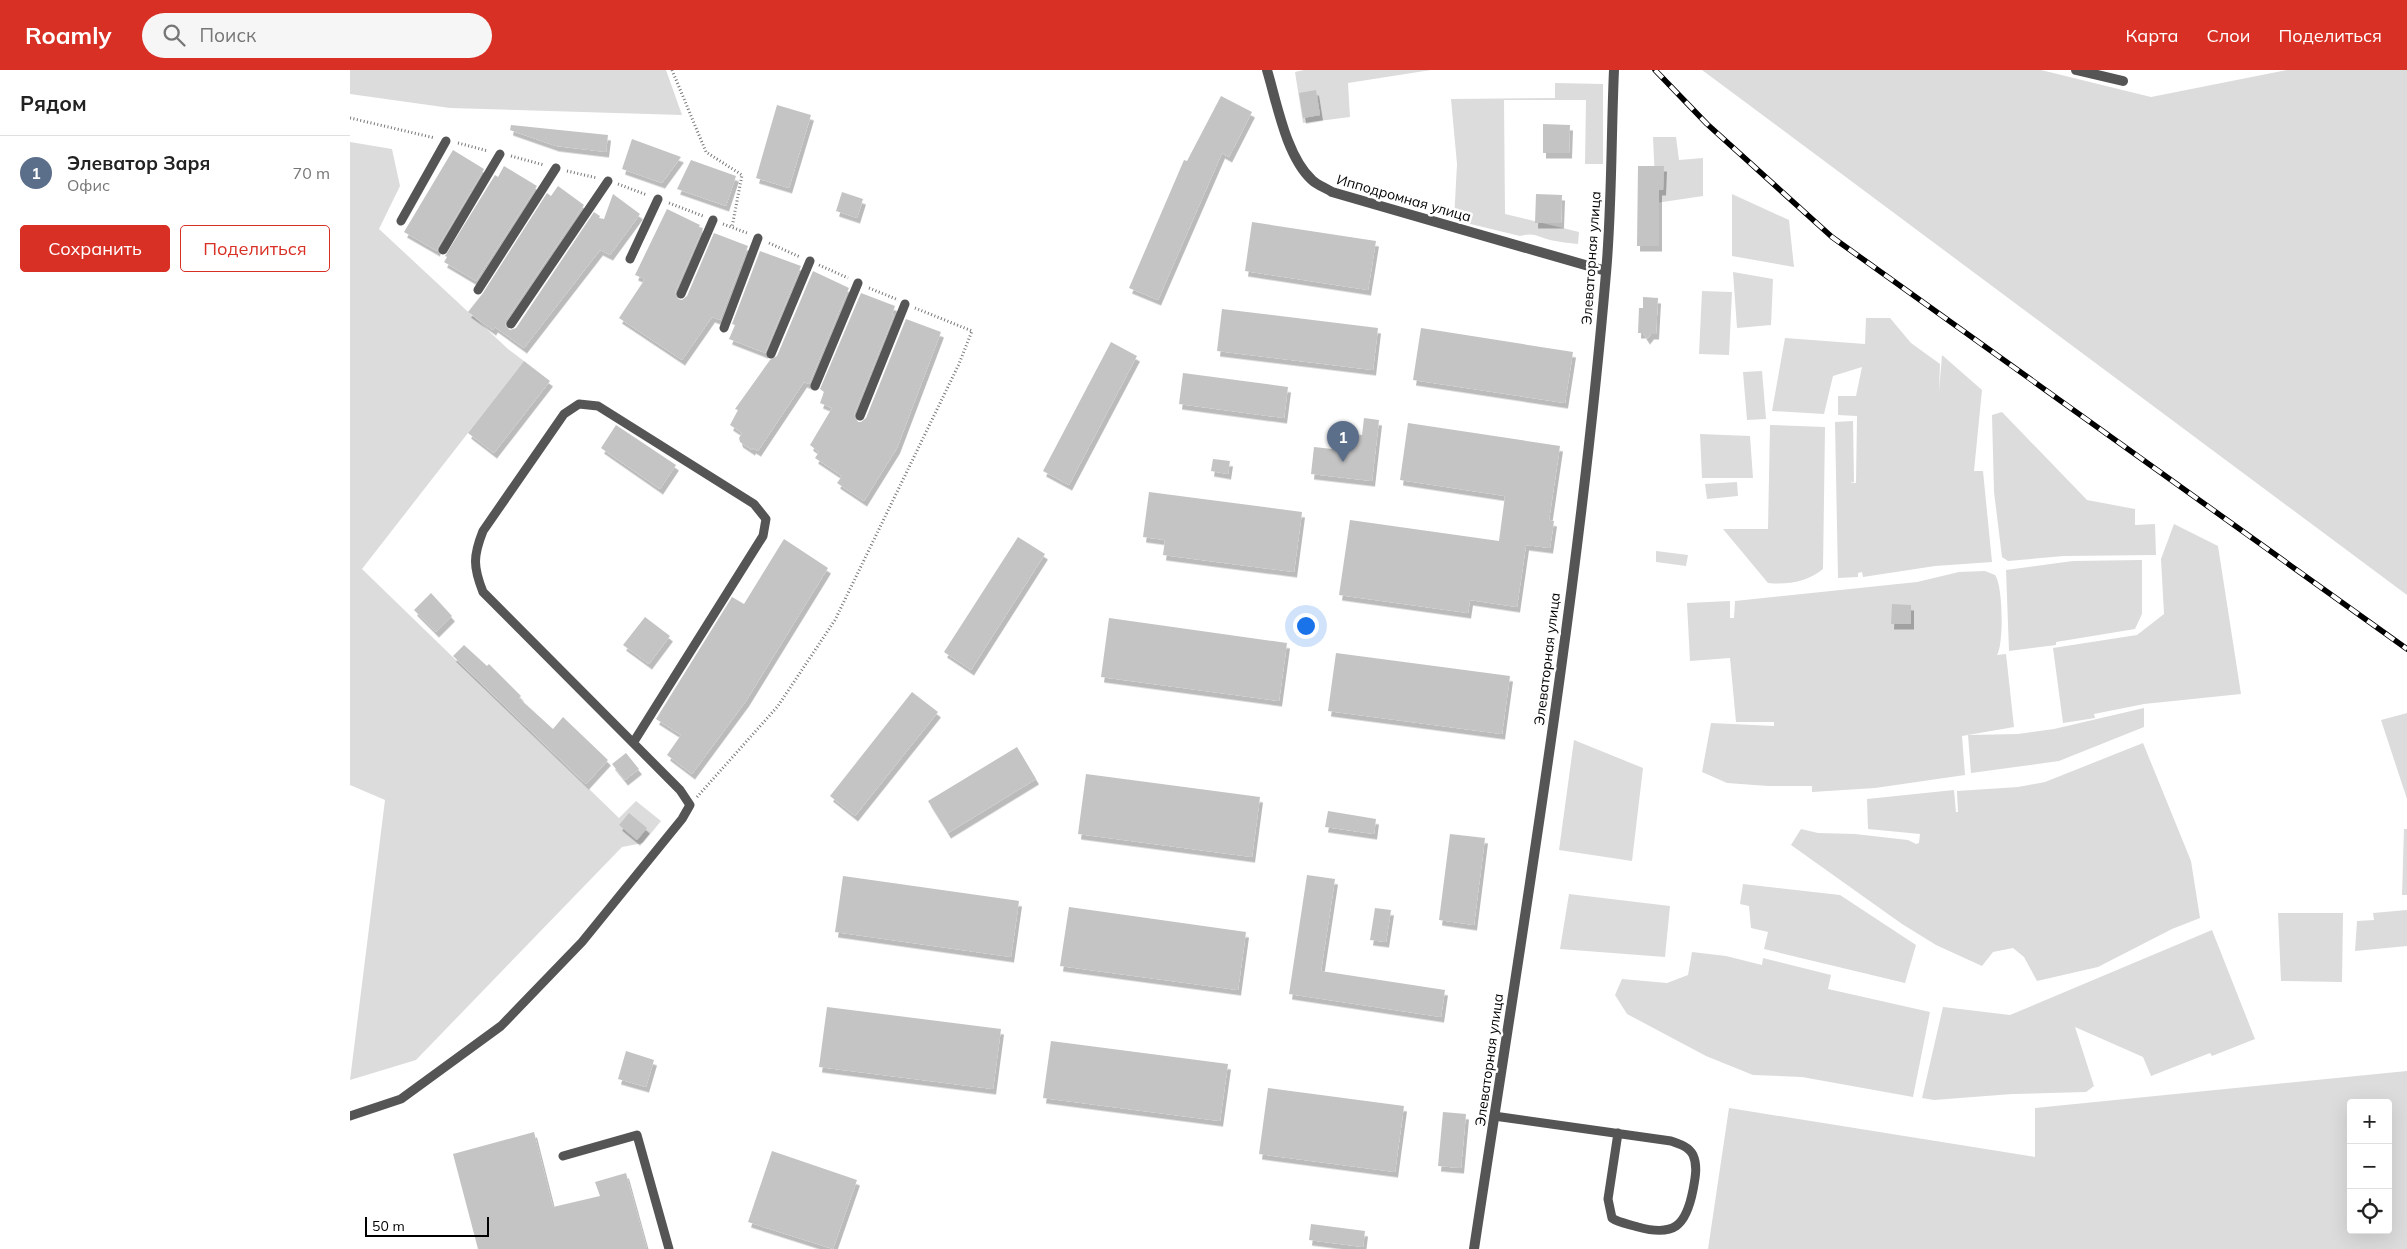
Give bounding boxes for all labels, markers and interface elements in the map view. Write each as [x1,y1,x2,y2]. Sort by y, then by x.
search box [142,13,492,58]
text: Roamly [25,20,112,50]
icon: search [160,21,188,49]
text: Поиск [200,23,256,47]
text: Карта [2126,24,2178,47]
text: Слои [2206,24,2251,47]
text: Поделиться [2279,24,2382,47]
text: Рядом [20,90,87,116]
text: Элеватор Заря [67,151,210,175]
text: 1 [31,163,41,183]
text: 70 m [293,163,330,183]
street label: Ипподромная улица [1335,170,1473,226]
text: Офис [67,175,110,195]
street label: Элеваторная улица [1577,191,1605,325]
button: Сохранить [20,225,170,272]
button: Поделиться [180,225,330,272]
pin: 1 [1327,421,1359,462]
street label: Элеваторная улица [1530,591,1564,727]
your location [1293,613,1319,639]
street label: Элеваторная улица [1471,992,1507,1128]
map controls [2347,1099,2392,1234]
button: + [2347,1099,2392,1144]
button: − [2347,1144,2392,1189]
button: locate [2347,1189,2392,1234]
scale bar [365,1214,489,1237]
text: 50 m [372,1217,405,1235]

